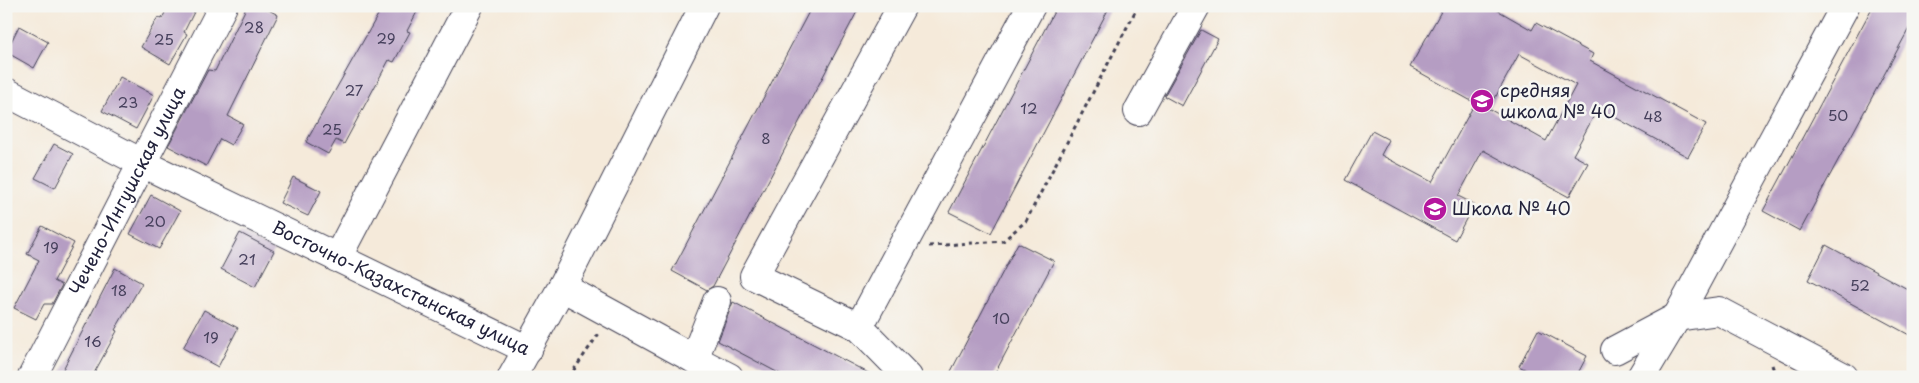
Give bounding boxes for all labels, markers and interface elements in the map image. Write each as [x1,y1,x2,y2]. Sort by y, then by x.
house number: 28 [244,15,264,38]
house number: 29 [376,26,396,49]
house number: 25 [154,27,174,50]
place label: средняя школа № 40 [1500,76,1616,124]
house number: 27 [345,78,364,101]
street label: Чечено-Ингушская улица [61,81,192,300]
school or university icon: средняя школа № 40 [1469,88,1495,114]
house number: 23 [118,90,138,113]
house number: 12 [1020,96,1038,119]
house number: 50 [1828,103,1848,126]
house number: 48 [1643,104,1663,127]
house number: 25 [322,117,342,140]
house number: 8 [761,126,771,149]
place label: Школа № 40 [1452,194,1571,221]
school or university icon: Школа № 40 [1422,196,1448,222]
house number: 20 [144,209,166,232]
street label: Восточно-Казахстанская улица [268,213,536,361]
house number: 19 [43,235,59,258]
house number: 21 [238,247,256,270]
house number: 52 [1850,273,1870,296]
house number: 18 [111,278,127,301]
house number: 10 [992,306,1010,329]
house number: 19 [203,325,219,348]
house number: 16 [84,329,102,352]

